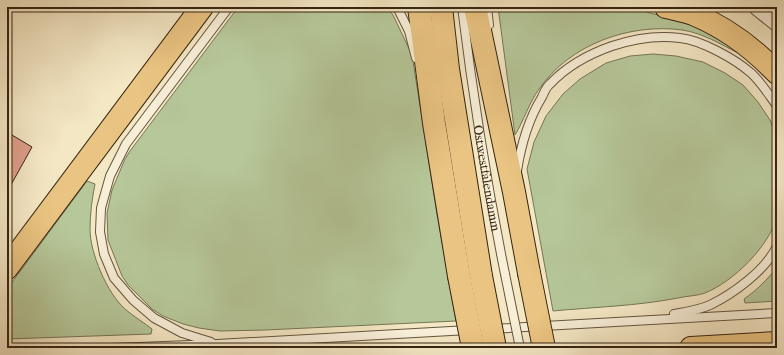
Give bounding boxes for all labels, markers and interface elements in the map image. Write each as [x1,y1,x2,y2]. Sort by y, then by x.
street label: Ostwestfalendamm [471,124,504,233]

